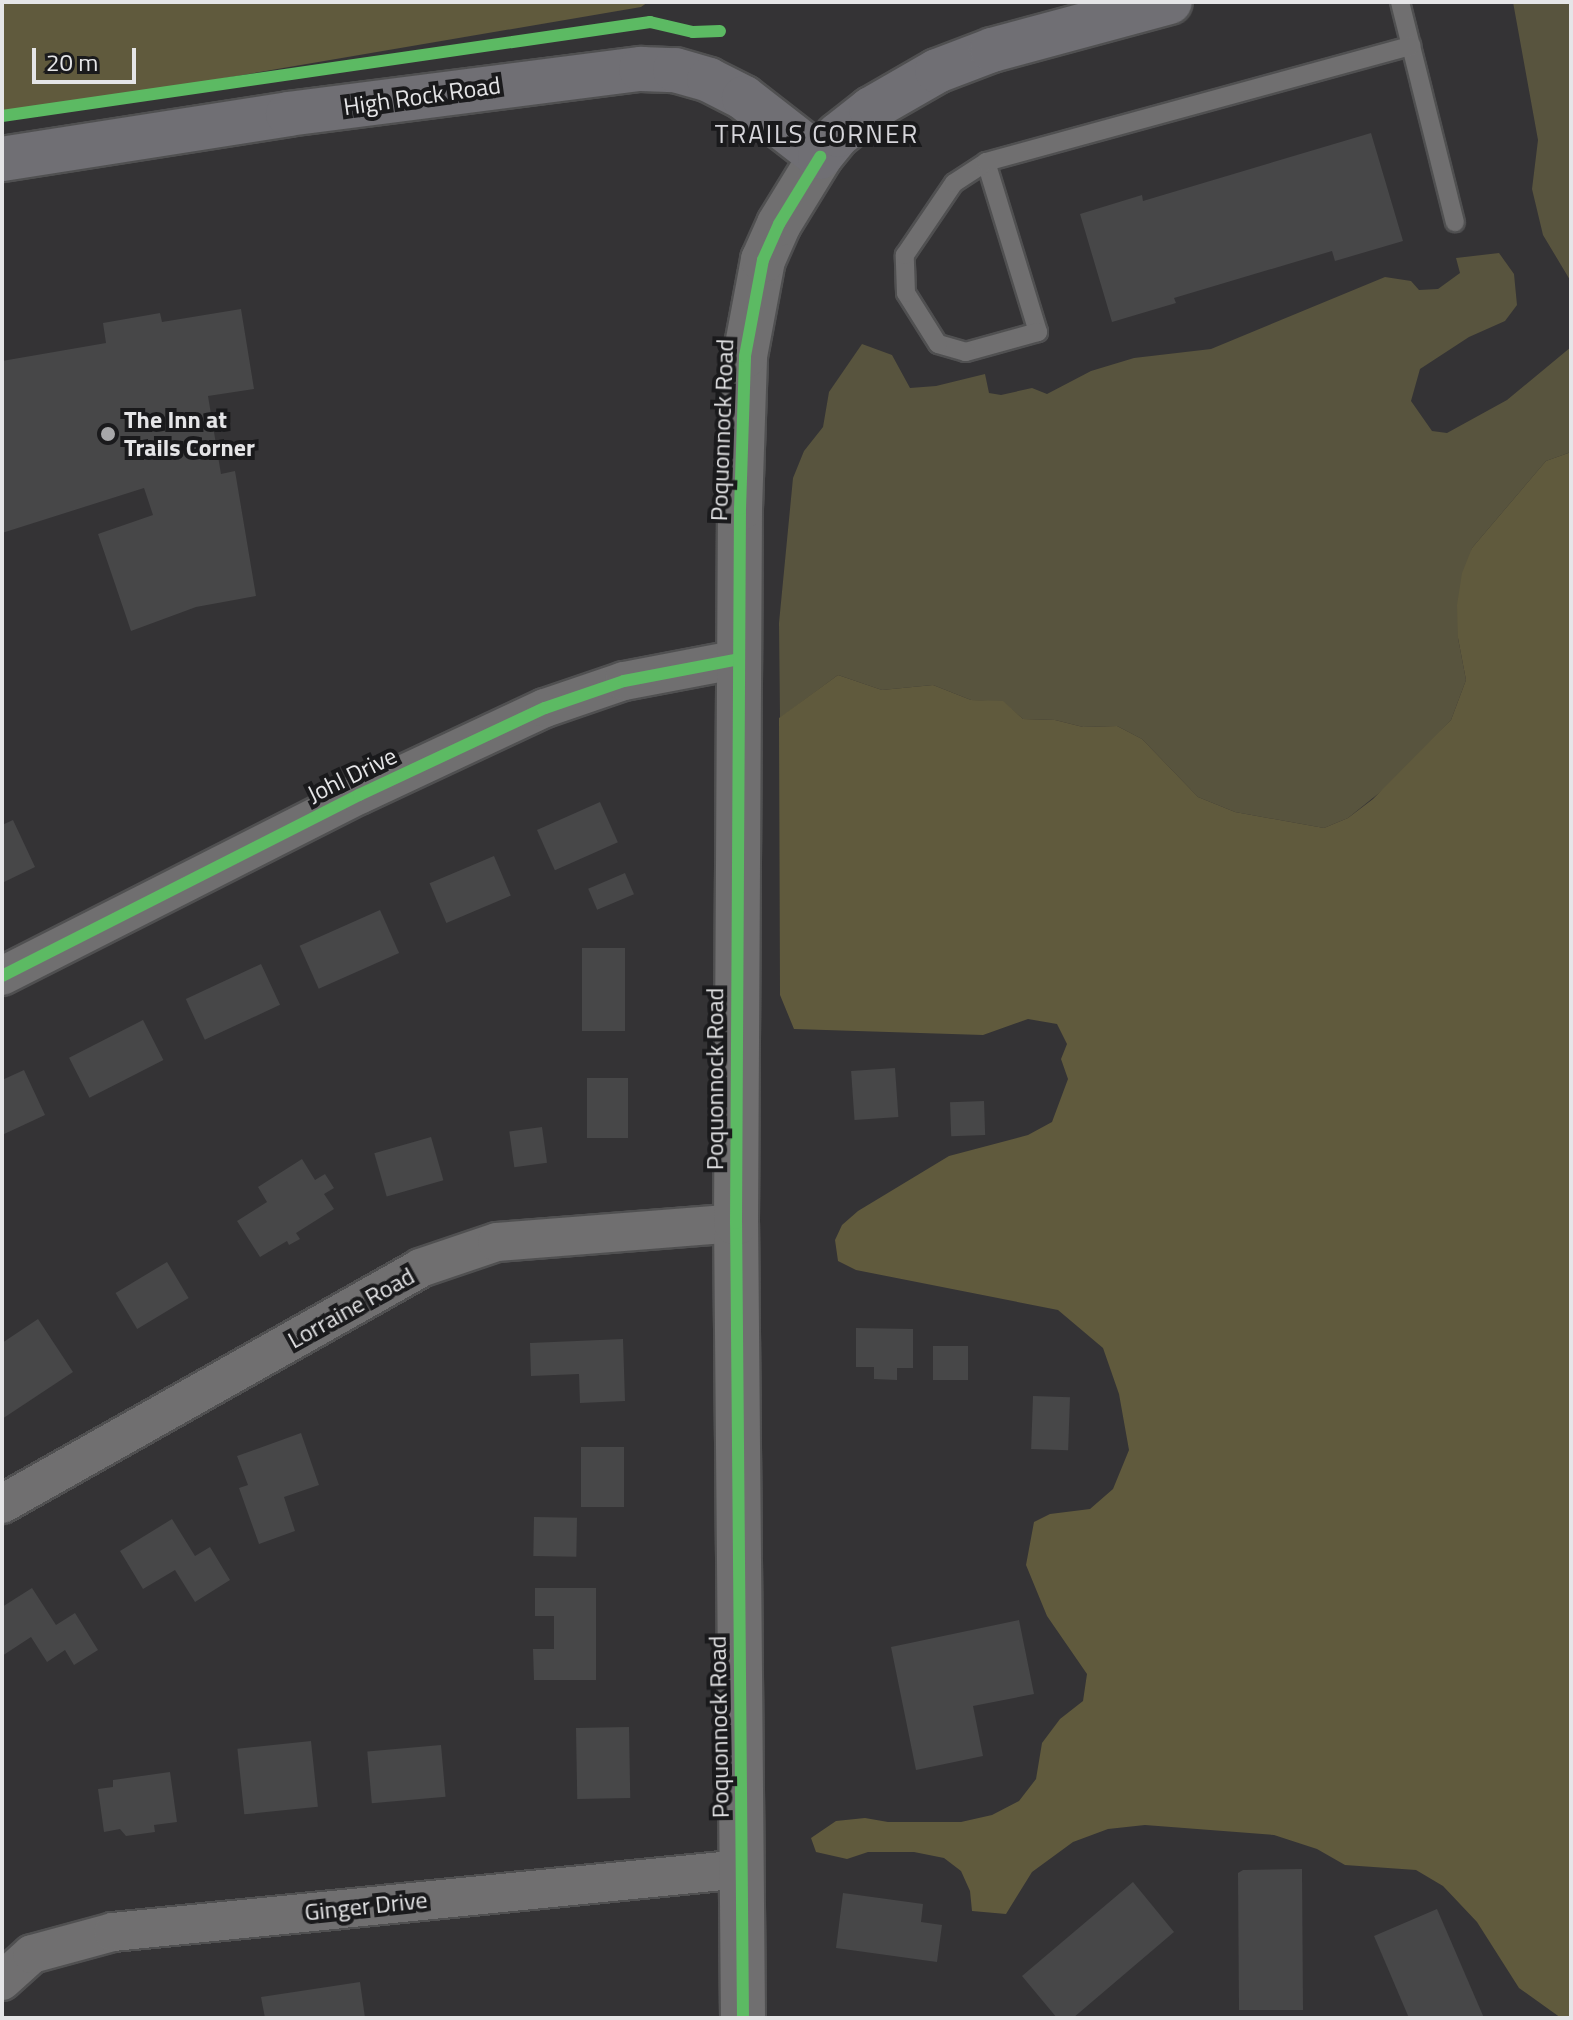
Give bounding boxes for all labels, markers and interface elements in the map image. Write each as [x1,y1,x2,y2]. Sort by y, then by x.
scale bar [36,32,140,82]
text: 20 m [46,44,98,80]
street label: High Rock Road [342,71,502,121]
district label: TRAILS CORNER [715,118,919,150]
street label: Poquonnock Road [704,338,740,522]
place label: The Inn at Trails Corner [124,406,255,462]
marker: The Inn at Trails Corner [99,425,117,443]
street label: Johl Drive [303,741,401,809]
street label: Poquonnock Road [701,988,729,1170]
street label: Lorraine Road [283,1261,419,1355]
street label: Poquonnock Road [703,1636,735,1818]
street label: Ginger Drive [303,1885,429,1927]

